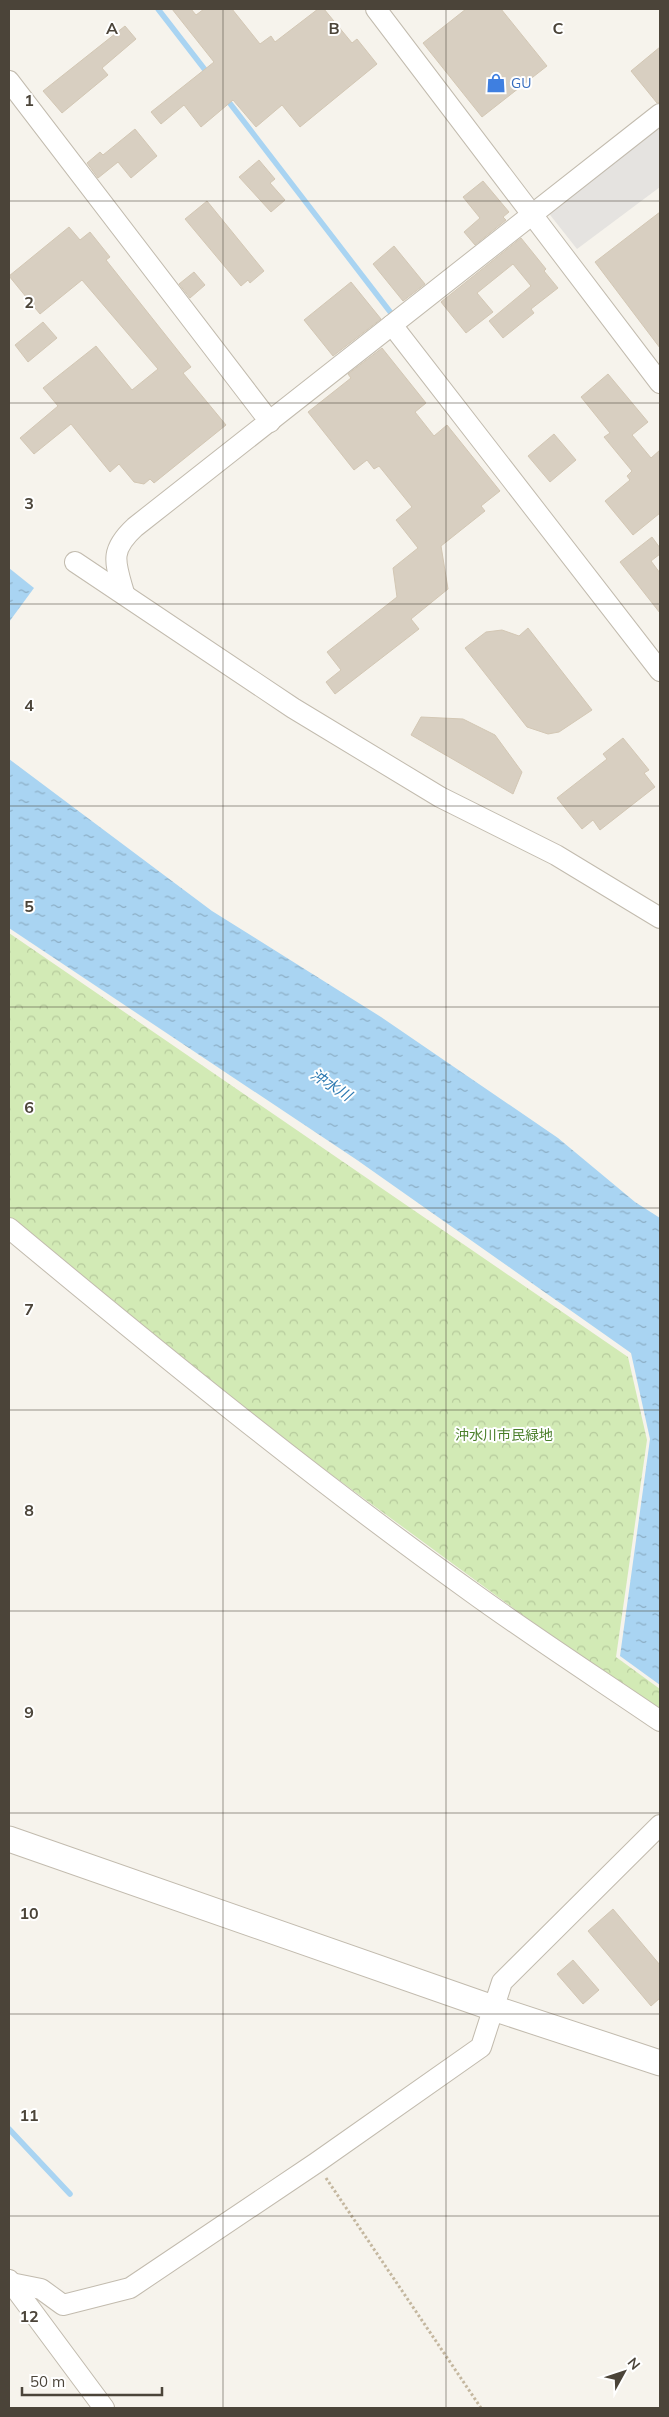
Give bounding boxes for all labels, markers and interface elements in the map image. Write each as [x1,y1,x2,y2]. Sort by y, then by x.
text: A [106,18,118,38]
text: B [328,18,340,38]
text: C [553,18,564,38]
shop icon: GU [485,72,507,94]
place label: GU [511,74,531,92]
text: 1 [24,90,34,110]
text: 2 [24,292,34,312]
text: 3 [24,493,34,513]
text: 4 [24,695,34,715]
text: 5 [24,896,34,916]
water label: 沖水川 [307,1064,357,1106]
text: 6 [24,1097,34,1117]
text: 7 [24,1299,34,1319]
park label: 沖水川市民緑地 [455,1426,553,1444]
text: 8 [24,1500,34,1520]
text: 9 [24,1702,34,1722]
text: 10 [19,1903,39,1923]
text: 11 [19,2105,39,2125]
text: 12 [19,2306,39,2326]
north arrow [599,2347,649,2397]
text: N [624,2354,644,2373]
scale bar [22,2364,162,2396]
text: 50 m [30,2372,65,2391]

